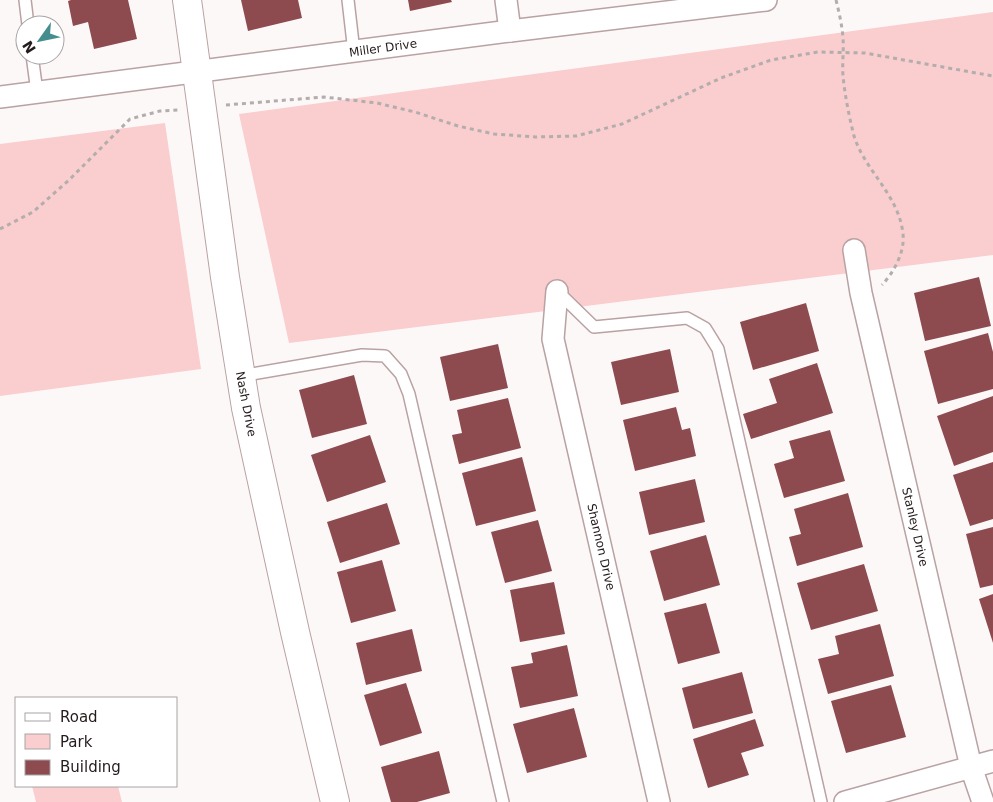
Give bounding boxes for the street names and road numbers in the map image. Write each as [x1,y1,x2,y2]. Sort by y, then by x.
street label: Miller Drive [348,36,418,60]
street label: Nash Drive [233,370,259,438]
street label: Stanley Drive [899,486,931,568]
street label: Shannon Drive [584,502,618,592]

